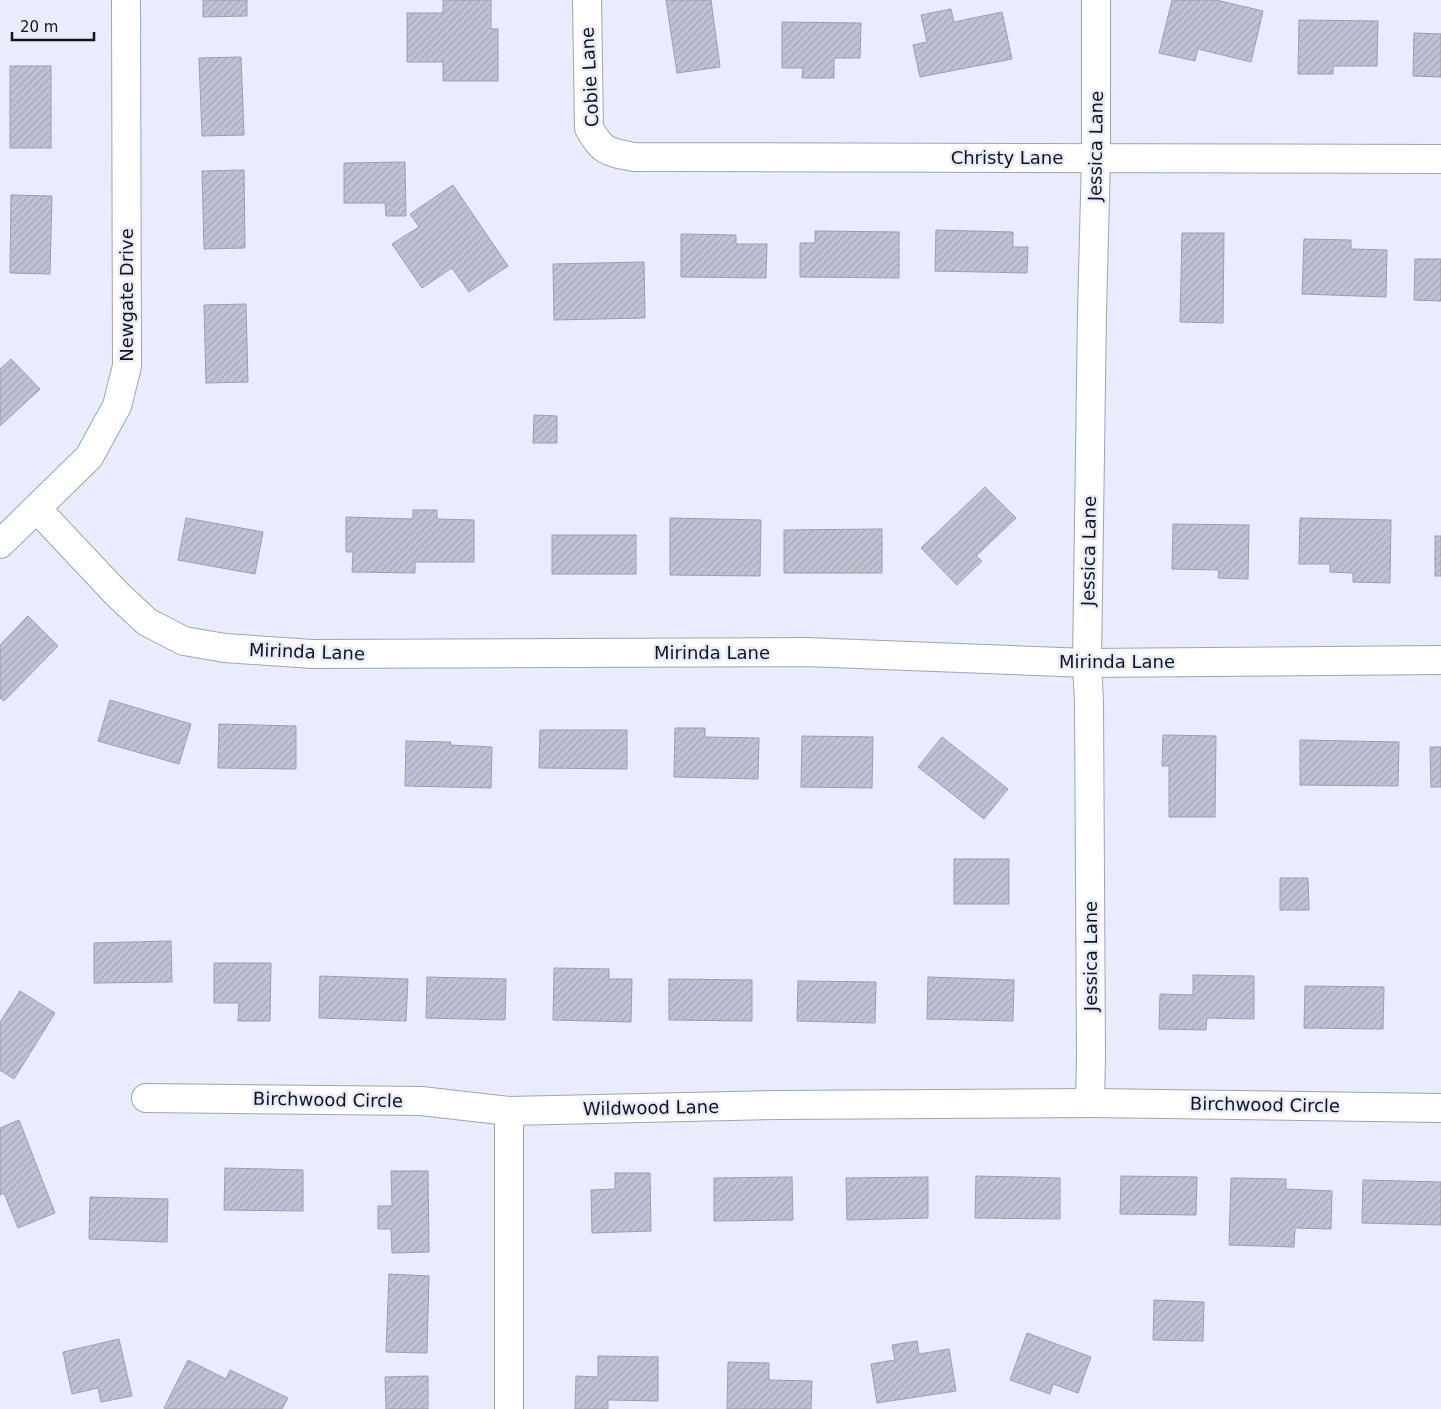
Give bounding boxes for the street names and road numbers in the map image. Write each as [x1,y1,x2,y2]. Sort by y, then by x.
street label: Cobie Lane [576,26,603,128]
street label: Jessica Lane [1084,91,1107,202]
street label: Christy Lane [951,147,1063,168]
street label: Newgate Drive [116,228,137,362]
street label: Jessica Lane [1077,496,1100,607]
street label: Mirinda Lane [249,639,365,664]
street label: Mirinda Lane [654,642,770,663]
street label: Mirinda Lane [1059,651,1175,672]
street label: Jessica Lane [1080,901,1101,1012]
street label: Birchwood Circle [253,1088,403,1111]
street label: Birchwood Circle [1190,1093,1340,1116]
street label: Wildwood Lane [583,1096,719,1119]

